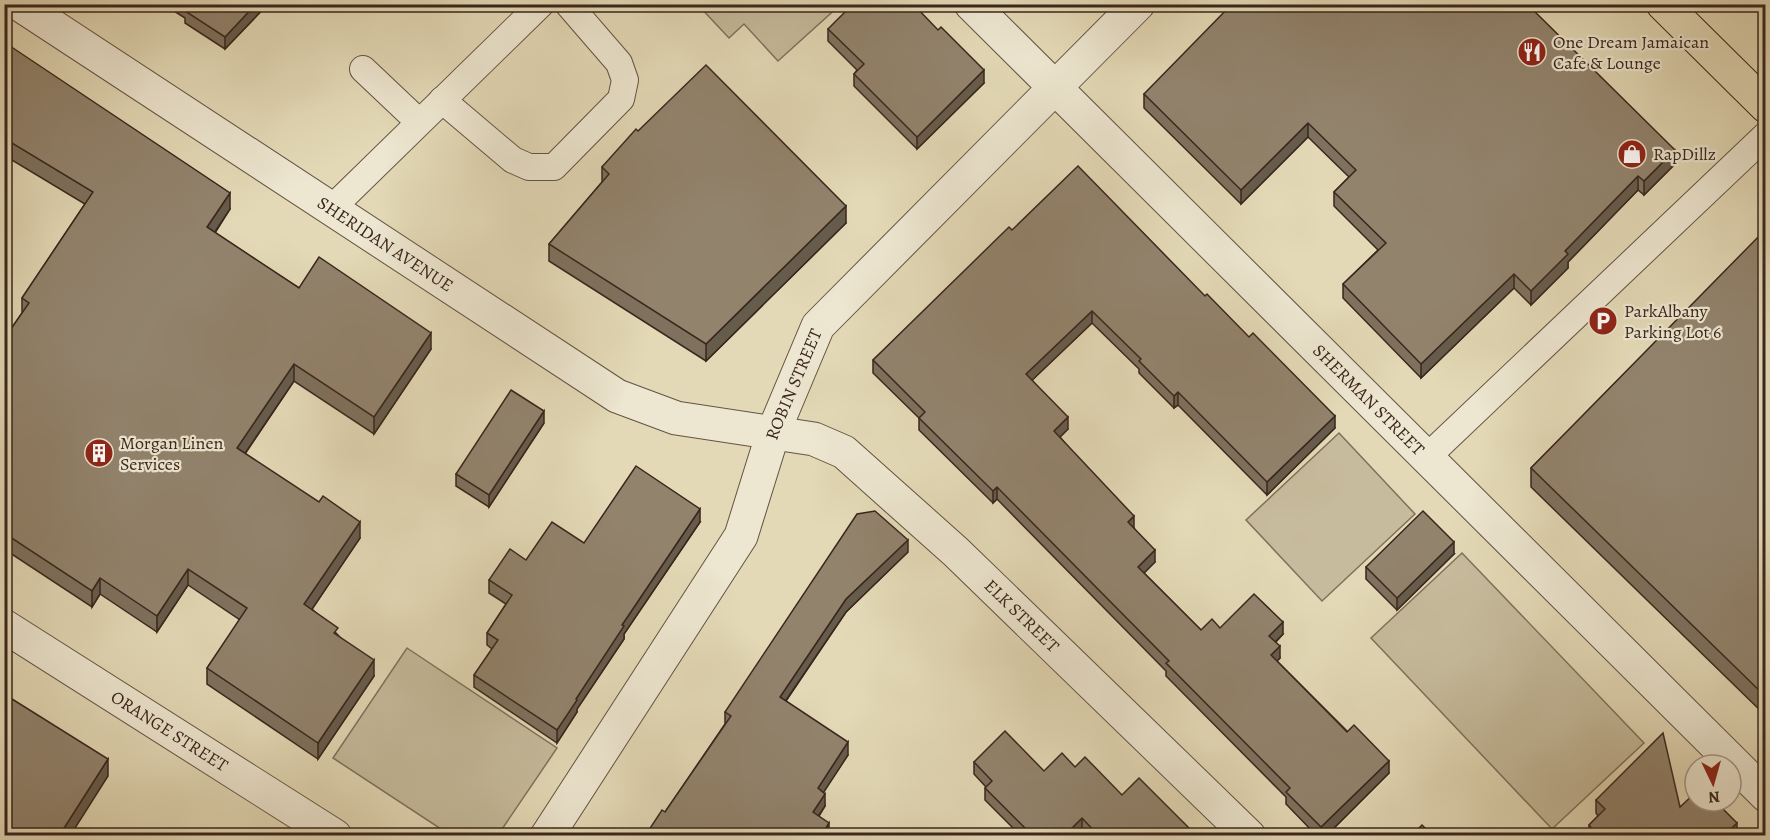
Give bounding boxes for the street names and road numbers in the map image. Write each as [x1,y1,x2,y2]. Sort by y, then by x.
street label: SHERIDAN AVENUE [313,191,458,297]
street label: ROBIN STREET [760,325,828,443]
street label: SHERMAN STREET [1308,339,1430,461]
street label: ELK STREET [979,574,1065,658]
street label: ORANGE STREET [106,685,233,777]

